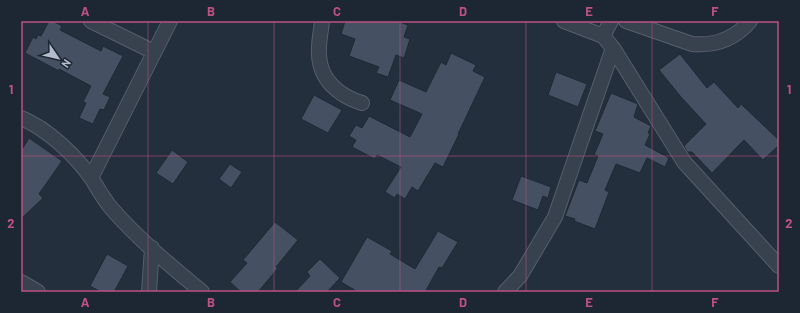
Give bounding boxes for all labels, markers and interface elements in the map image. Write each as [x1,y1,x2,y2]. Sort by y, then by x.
text: A [81,3,90,19]
text: B [207,3,215,19]
text: C [333,3,341,19]
text: D [459,3,467,19]
text: E [585,3,593,19]
text: F [711,3,719,19]
north arrow [38,38,78,78]
text: N [59,57,74,71]
text: 1 [9,81,13,97]
text: 1 [787,81,791,97]
text: 2 [7,215,15,231]
text: 2 [785,215,793,231]
text: A [81,294,90,310]
text: B [207,294,215,310]
text: C [333,294,341,310]
text: D [459,294,467,310]
text: E [585,294,593,310]
text: F [711,294,719,310]

